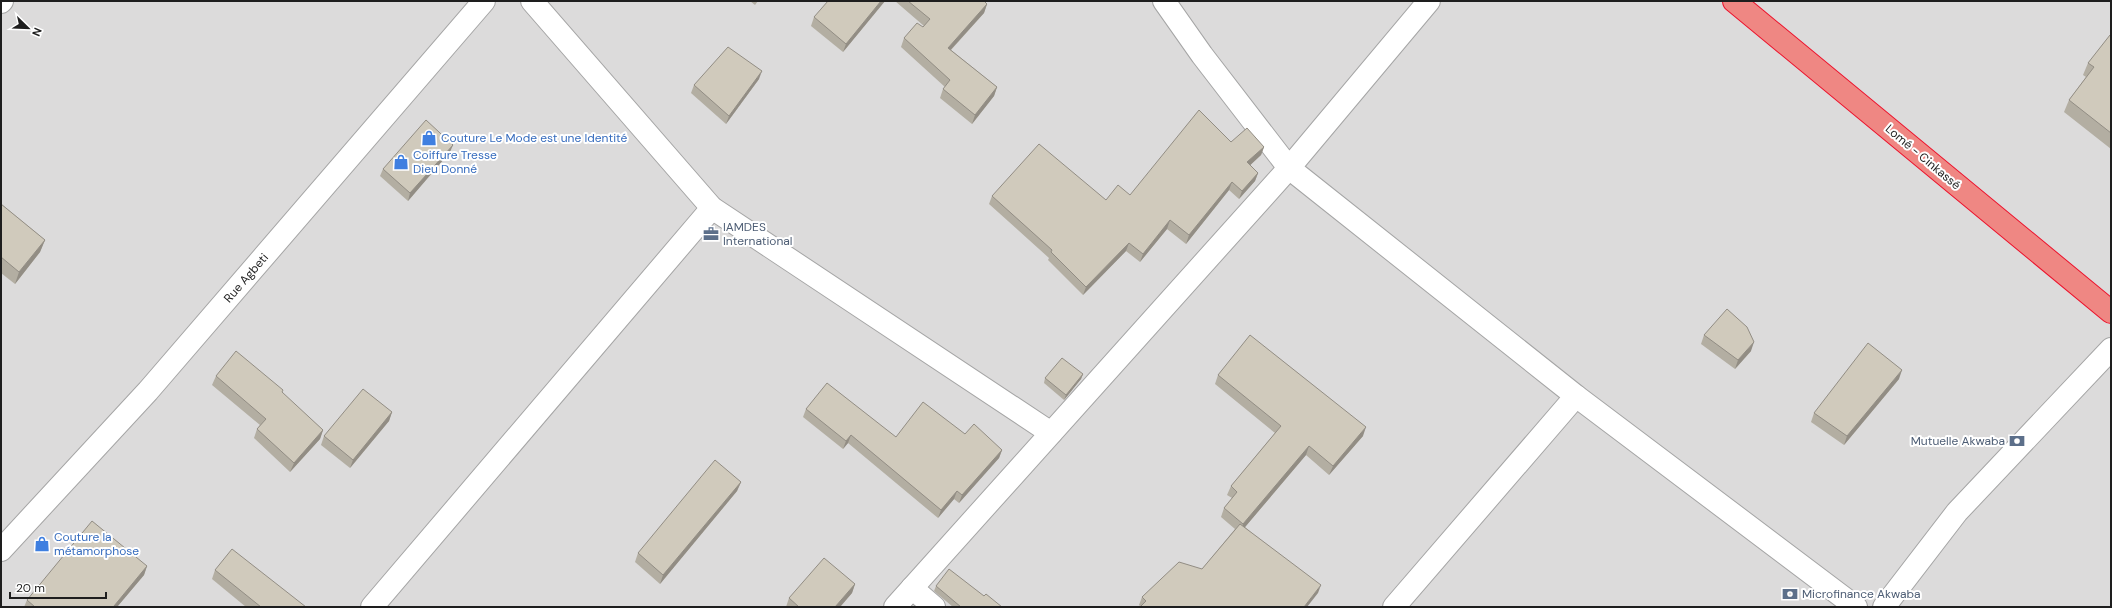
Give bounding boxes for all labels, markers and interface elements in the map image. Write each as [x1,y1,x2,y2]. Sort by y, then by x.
north arrow [8,8,48,48]
text: N [29,25,45,38]
street label: Lomé - Cinkassé [1882,121,1964,193]
shop icon: Couture Le Mode est une Identité [420,129,438,147]
place label: Couture Le Mode est une Identité [441,130,628,146]
place label: Coiffure Tresse Dieu Donné [413,147,497,177]
shop icon: Coiffure Tresse Dieu Donné [392,153,410,171]
place label: IAMDES International [723,219,793,249]
office icon: IAMDES International [702,225,720,243]
street label: Rue Agbeti [220,250,272,306]
bank icon: Mutuelle Akwaba [2008,432,2026,450]
place label: Mutuelle Akwaba [1911,433,2005,449]
place label: Couture la métamorphose [54,529,139,559]
shop icon: Couture la métamorphose [33,535,51,553]
scale bar [10,574,106,600]
text: 20 m [16,580,45,596]
bank icon: Microfinance Akwaba [1781,585,1799,603]
place label: Microfinance Akwaba [1802,586,1921,602]

